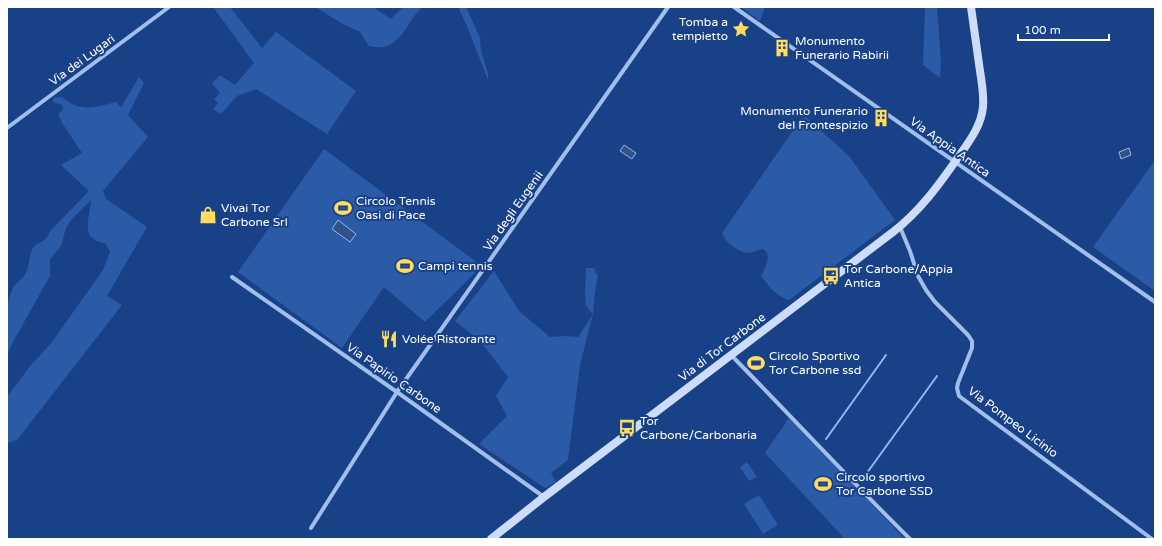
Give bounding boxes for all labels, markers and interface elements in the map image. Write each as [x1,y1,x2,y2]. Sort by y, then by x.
place label: Tomba a tempietto [672,15,728,43]
scale bar [1018,16,1109,42]
place icon: Tomba a tempietto [731,19,751,39]
text: 100 m [1024,23,1061,37]
street label: Via dei Lugari [46,32,118,88]
place label: Monumento Funerario Rabirii [795,34,889,62]
building icon: Monumento Funerario Rabirii [772,38,792,58]
place label: Monumento Funerario del Frontespizio [740,104,868,132]
building icon: Monumento Funerario del Frontespizio [871,108,891,128]
street label: Via Appia Antica [907,114,993,180]
street label: Via degli Eugenii [480,168,546,254]
place label: Circolo Tennis Oasi di Pace [356,194,436,222]
sports icon: Circolo Tennis Oasi di Pace [333,198,353,218]
place label: Vivai Tor Carbone Srl [221,201,288,229]
shop icon: Vivai Tor Carbone Srl [198,205,218,225]
sports icon: Campi tennis [395,256,415,276]
place label: Campi tennis [418,259,493,273]
place label: Tor Carbone/Appia Antica [844,262,953,290]
bus stop icon: Tor Carbone/Appia Antica [821,266,841,286]
street label: Via di Tor Carbone [676,310,768,384]
restaurant icon: Volée Ristorante [379,329,399,349]
place label: Volée Ristorante [402,332,496,346]
street label: Via Papirio Carbone [344,340,444,416]
place label: Circolo Sportivo Tor Carbone ssd [769,349,861,377]
sports icon: Circolo Sportivo Tor Carbone ssd [746,353,766,373]
street label: Via Pompeo Licinio [965,384,1061,460]
place label: Tor Carbone/Carbonaria [640,414,757,442]
bus stop icon: Tor Carbone/Carbonaria [617,418,637,438]
place label: Circolo sportivo Tor Carbone SSD [836,470,933,498]
sports icon: Circolo sportivo Tor Carbone SSD [813,474,833,494]

